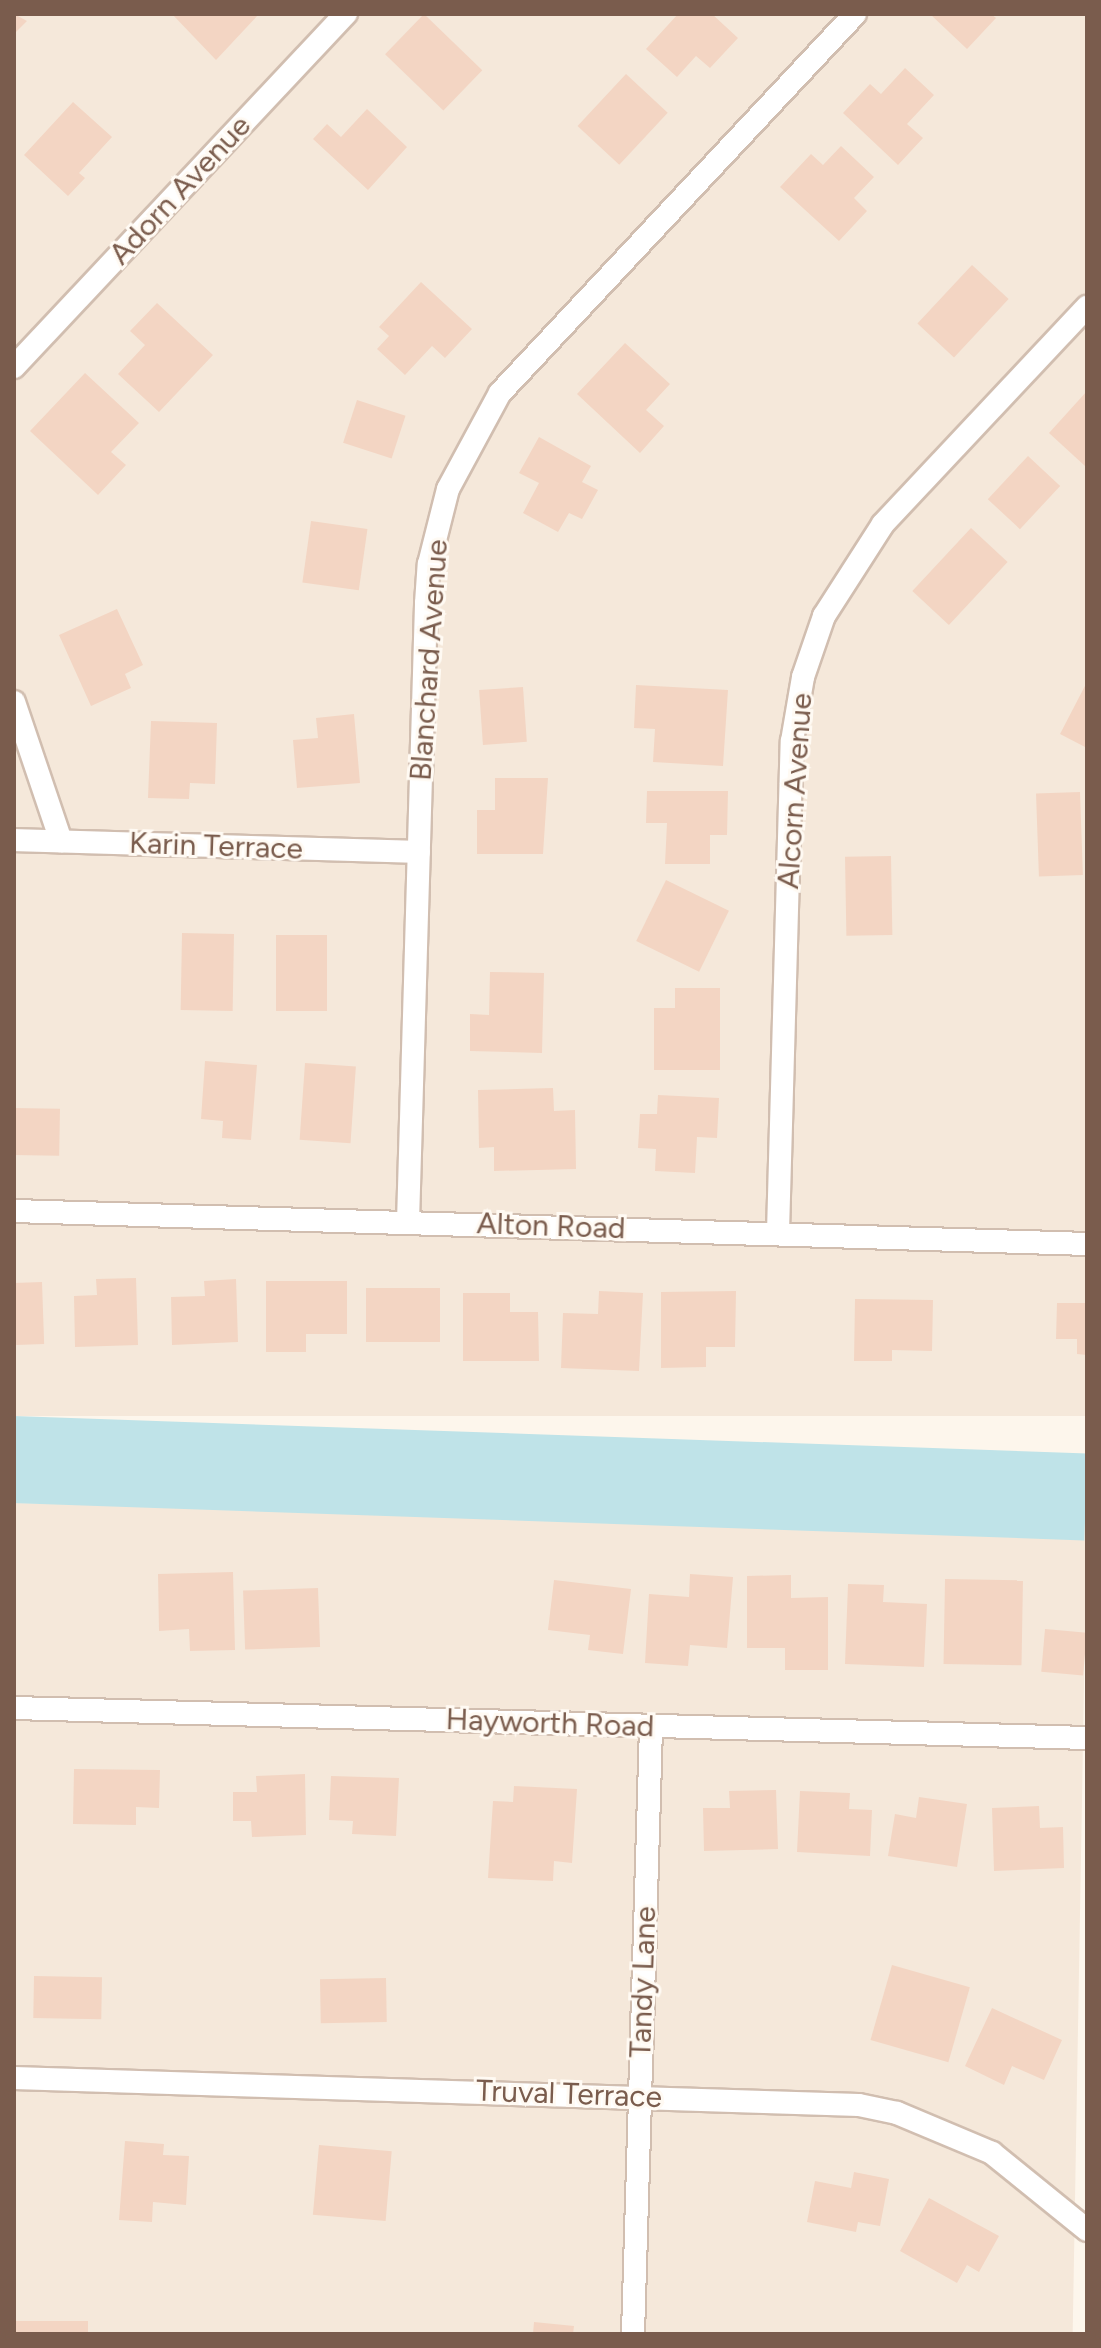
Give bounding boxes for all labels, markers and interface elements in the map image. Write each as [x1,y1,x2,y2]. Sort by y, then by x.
street label: Adorn Avenue [102,108,258,272]
street label: Blanchard Avenue [403,538,455,782]
street label: Alcorn Avenue [770,692,820,890]
street label: Karin Terrace [128,825,304,867]
street label: Alton Road [476,1205,626,1247]
street label: Hayworth Road [445,1701,655,1745]
street label: Tandy Lane [622,1906,664,2058]
street label: Truval Terrace [475,2073,663,2115]

